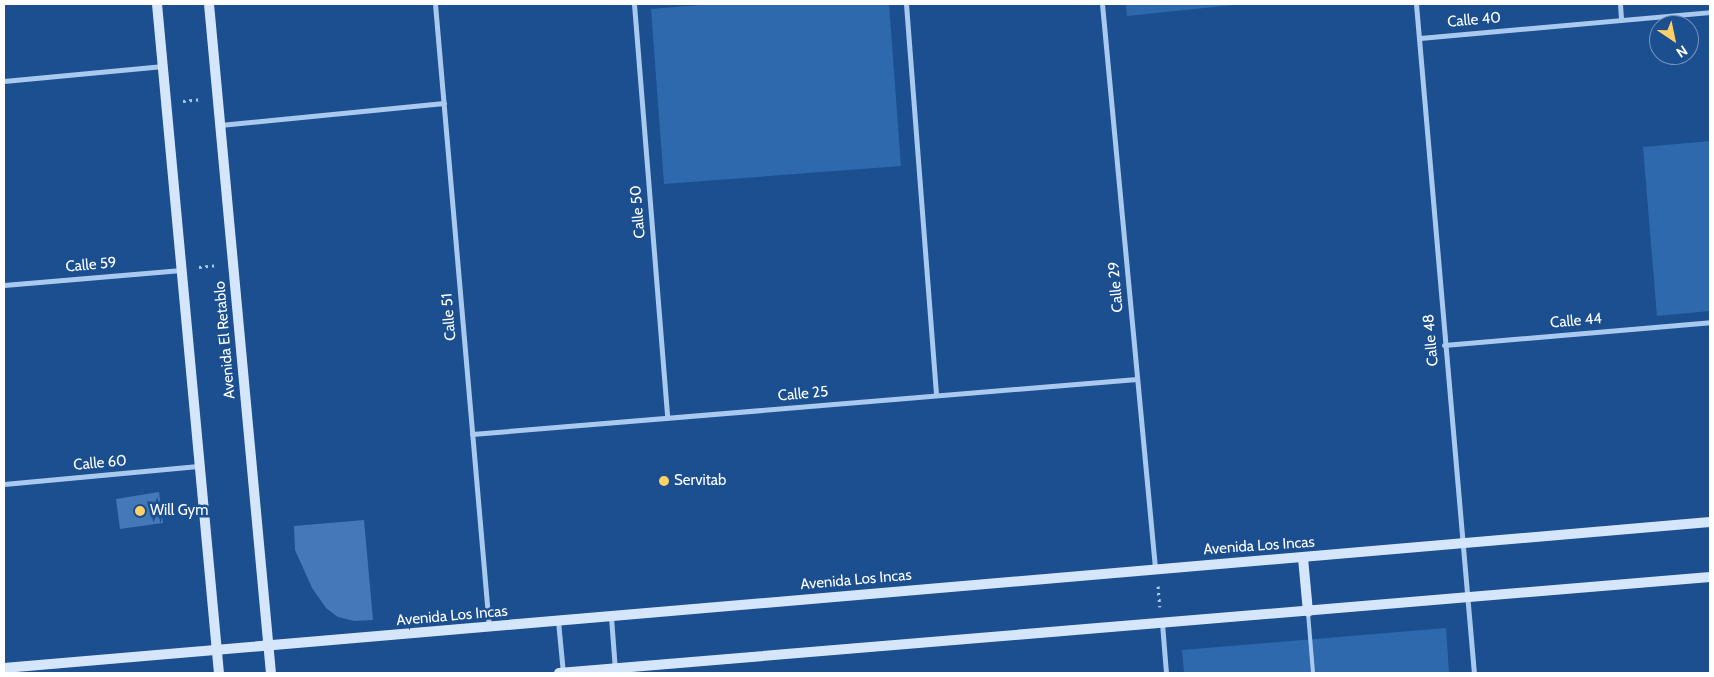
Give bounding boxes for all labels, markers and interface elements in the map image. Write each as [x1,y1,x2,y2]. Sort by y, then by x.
street label: Calle 40 [1446,9,1502,31]
north arrow [1649,15,1699,65]
text: N [1673,41,1691,62]
street label: Calle 50 [627,185,649,239]
street label: Calle 59 [65,254,117,276]
street label: Calle 29 [1105,261,1127,313]
street label: Avenida El Retablo [211,280,239,400]
street label: Calle 51 [438,293,460,341]
street label: Calle 44 [1549,310,1603,332]
street label: Calle 48 [1420,313,1442,367]
street label: Calle 25 [777,383,829,405]
street label: Calle 60 [73,452,127,474]
place label: Servitab [674,472,726,490]
marker: Servitab [658,475,670,487]
place label: Will Gym [150,502,208,520]
marker: Will Gym [134,505,146,517]
street label: Avenida Los Incas [1203,533,1315,559]
street label: Avenida Los Incas [800,566,912,594]
street label: Avenida Los Incas [396,602,508,630]

